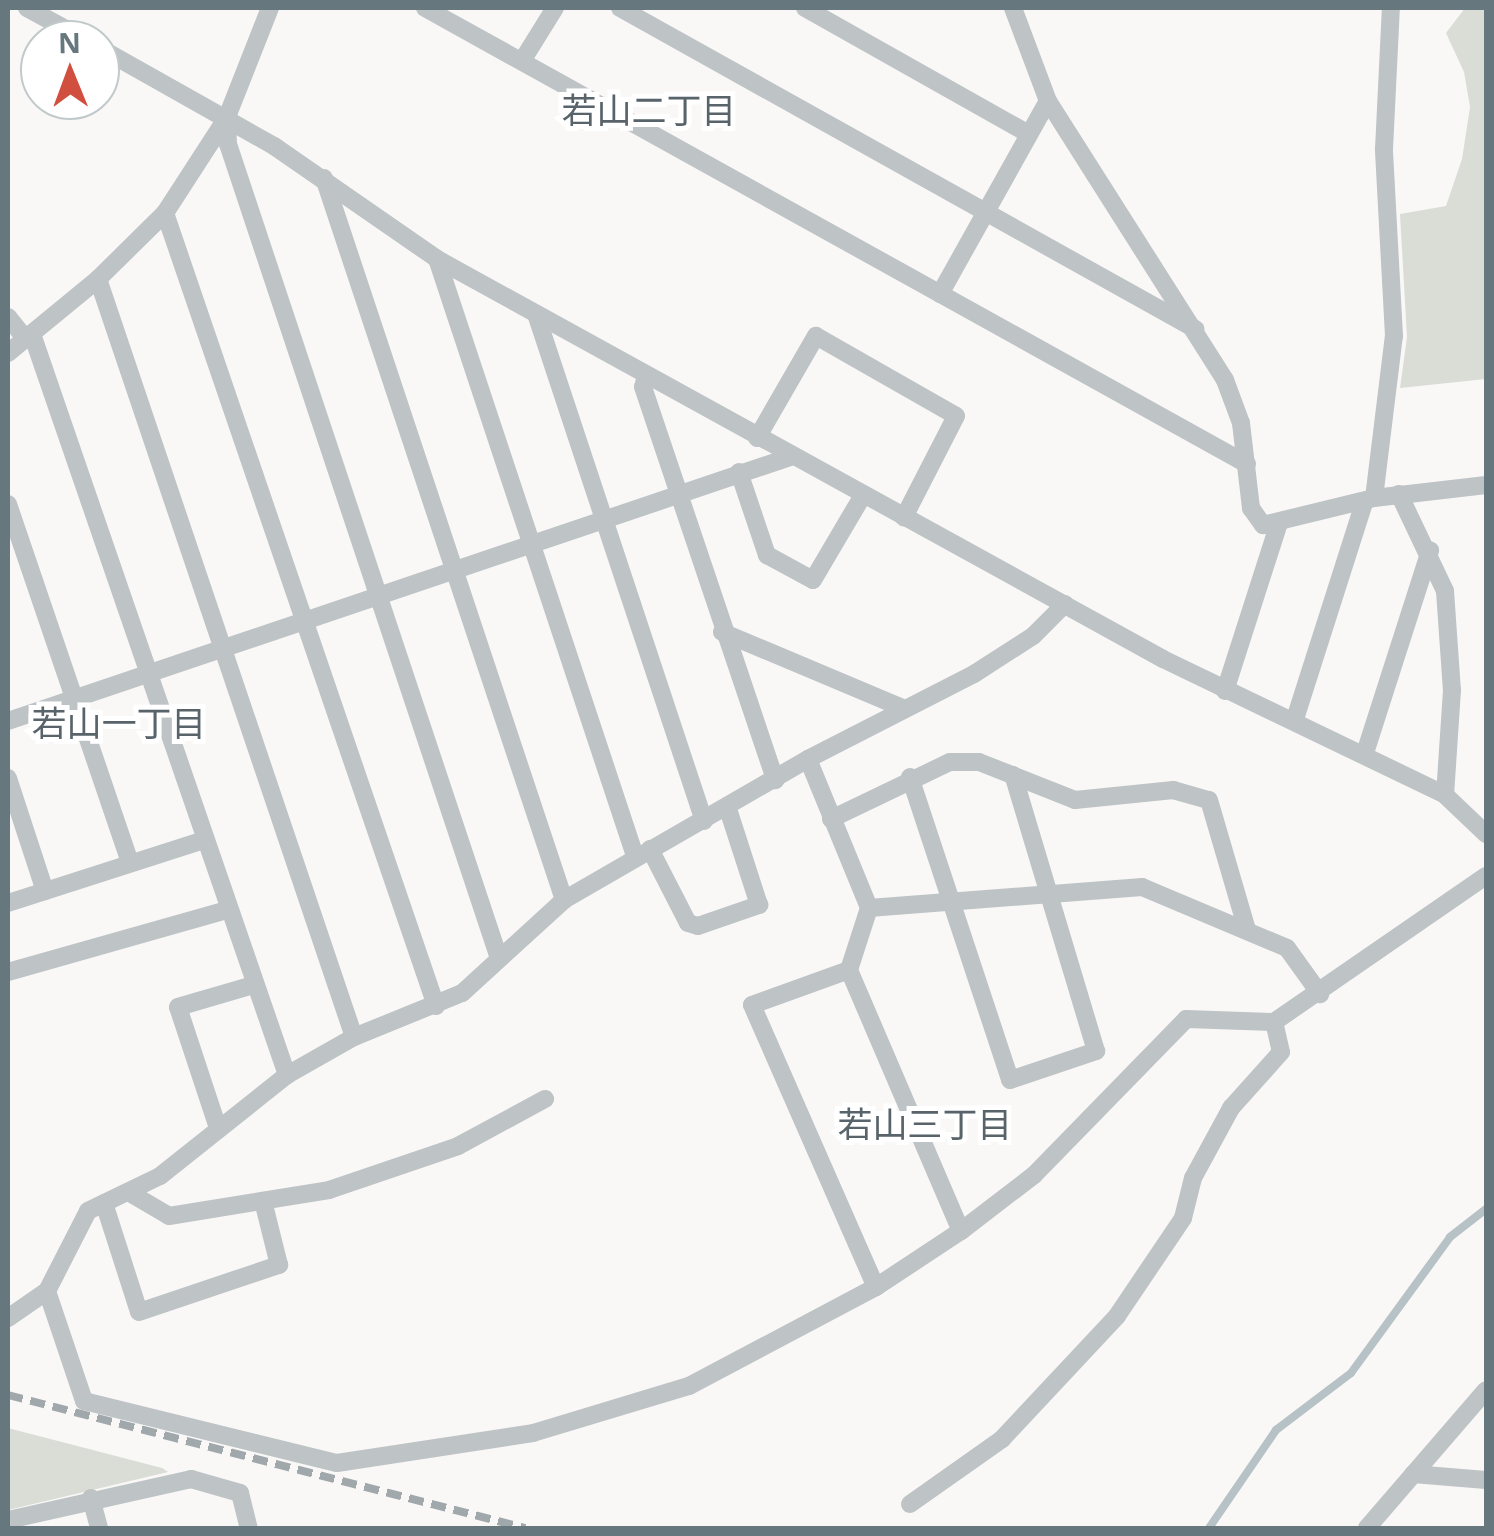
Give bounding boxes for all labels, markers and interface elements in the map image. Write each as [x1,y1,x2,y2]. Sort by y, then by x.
north arrow [20,20,120,120]
text: N [58,23,81,61]
district label: 若山二丁目 [562,89,736,131]
district label: 若山一丁目 [32,702,206,744]
district label: 若山三丁目 [838,1103,1012,1145]

